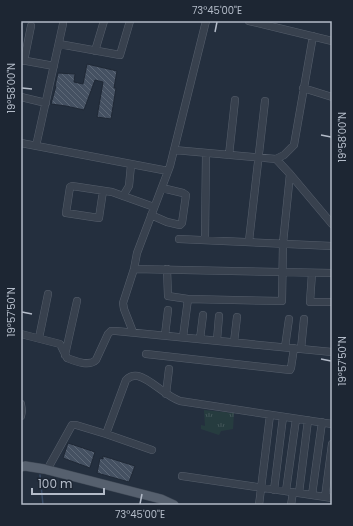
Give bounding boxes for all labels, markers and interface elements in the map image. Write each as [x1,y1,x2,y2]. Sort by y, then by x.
text: 73°45'00"E [192,3,242,18]
text: 19°58'00"N [4,63,19,113]
text: 19°58'00"N [335,112,350,162]
text: 19°57'50"N [4,287,19,337]
text: 19°57'50"N [335,336,350,386]
scale bar [32,470,104,496]
text: 100 m [38,475,72,492]
text: 73°45'00"E [115,507,165,522]

